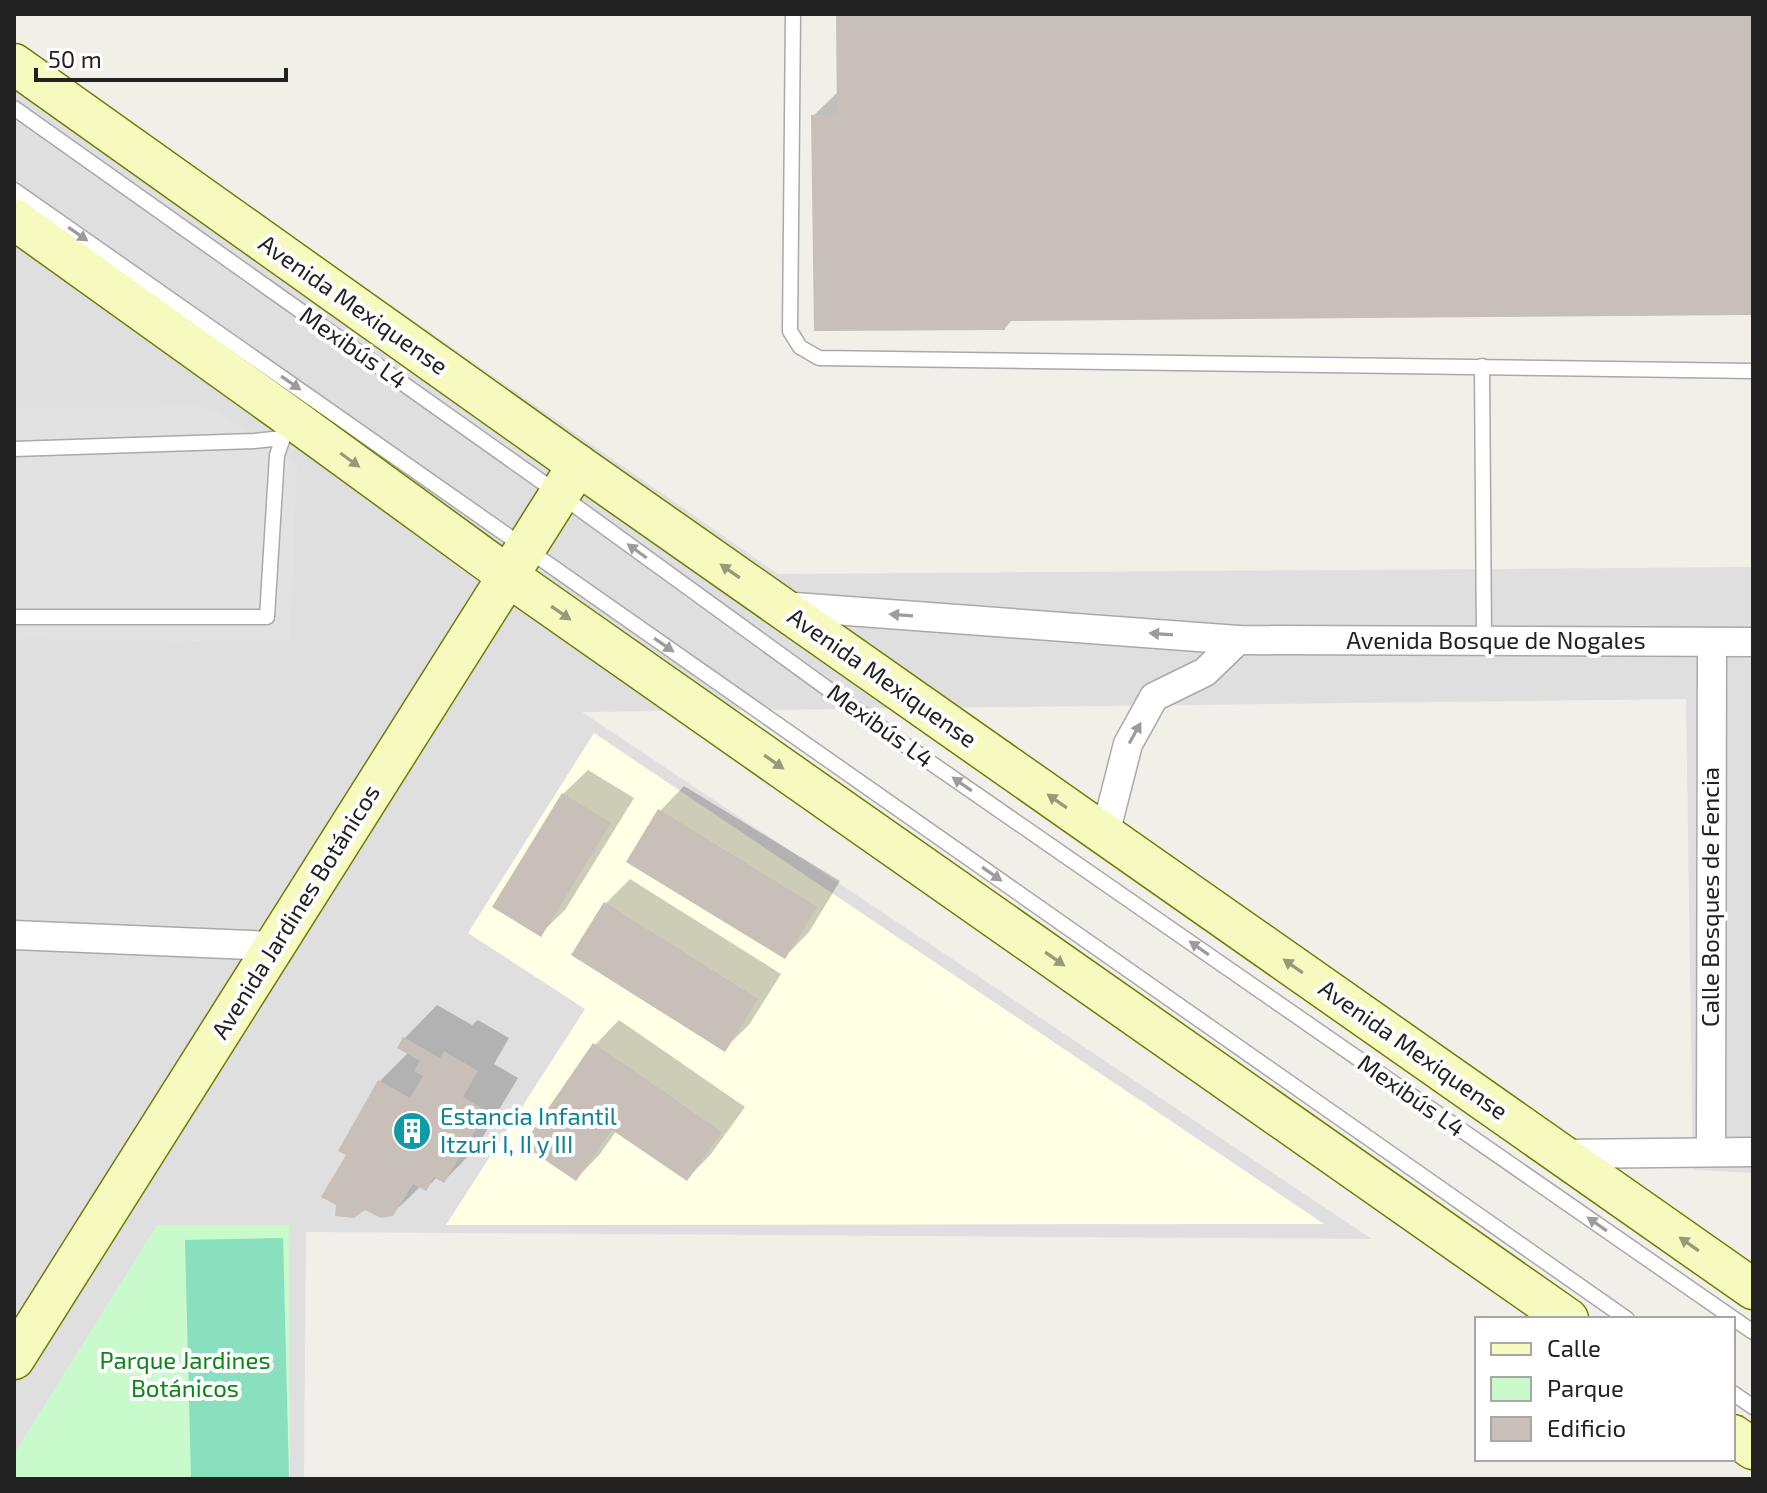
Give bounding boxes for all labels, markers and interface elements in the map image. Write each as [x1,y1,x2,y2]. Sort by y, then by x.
scale bar [36,32,286,82]
text: 50 m [48,44,102,73]
one-way arrow [67,226,88,241]
street label: Avenida Mexiquense [254,228,454,380]
street label: Mexibús L4 [295,299,413,394]
one-way arrow [280,375,301,391]
one-way arrow [340,452,361,468]
one-way arrow [627,544,648,559]
one-way arrow [719,564,740,579]
street label: Avenida Mexiquense [783,601,983,753]
one-way arrow [550,605,572,621]
one-way arrow [888,608,913,621]
street label: Avenida Bosque de Nogales [1346,625,1646,654]
one-way arrow [1148,627,1173,640]
one-way arrow [654,637,675,652]
street label: Mexibús L4 [822,677,939,773]
one-way arrow [1127,722,1141,744]
one-way arrow [763,754,784,769]
street label: Calle Bosques de Fencia [1695,767,1724,1027]
one-way arrow [952,777,973,792]
street label: Avenida Jardines Botánicos [204,779,385,1044]
one-way arrow [1047,794,1068,809]
one-way arrow [982,866,1003,881]
one-way arrow [1188,941,1209,956]
one-way arrow [1045,951,1066,966]
one-way arrow [1282,958,1304,974]
street label: Avenida Mexiquense [1314,973,1514,1125]
street label: Mexibús L4 [1353,1047,1471,1142]
place label: Estancia Infantil Itzuri I, II y III [440,1101,617,1158]
building icon: Estancia Infantil Itzuri I, II y III [391,1110,433,1152]
one-way arrow [1586,1217,1607,1232]
one-way arrow [1679,1237,1700,1252]
legend [1475,1317,1735,1461]
text: Calle [1547,1333,1601,1362]
park label: Parque Jardines Botánicos [99,1345,271,1402]
text: Parque [1547,1373,1624,1402]
text: Edificio [1547,1413,1626,1442]

